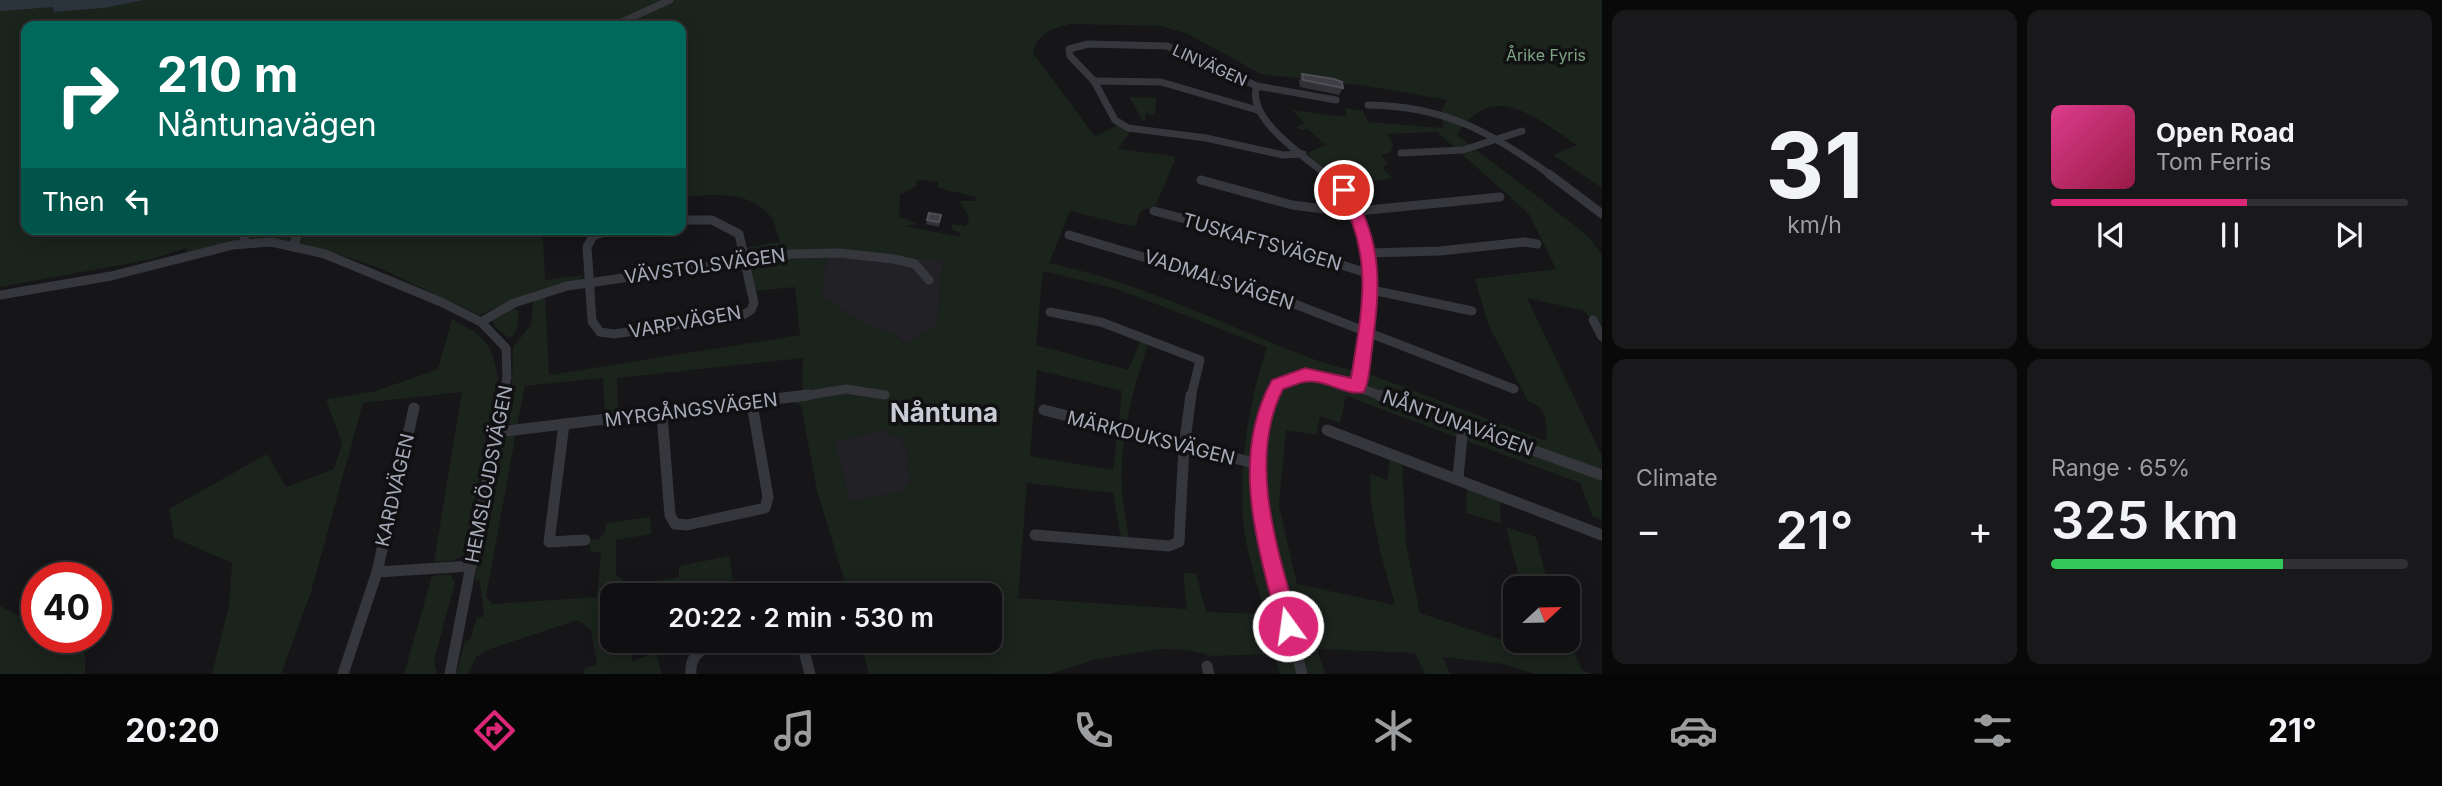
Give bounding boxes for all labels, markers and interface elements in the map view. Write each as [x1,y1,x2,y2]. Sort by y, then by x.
street label: LINVÄGEN [1170,40,1250,90]
text: 210 m [157,45,298,104]
park label: Årike Fyris [1506,45,1586,65]
icon: right [42,49,133,140]
text: Nåntunavägen [157,105,377,144]
text: 31 [1766,110,1863,220]
text: Open Road [2156,117,2295,148]
text: Tom Ferris [2156,148,2271,176]
pin [1314,160,1374,220]
icon: arrive [1325,171,1363,209]
icon: left [119,182,157,220]
text: Then [42,186,105,217]
street label: TUSKAFTSVÄGEN [1180,208,1344,276]
text: km/h [1787,211,1842,239]
icon: previous [2092,216,2130,254]
icon: pause [2211,216,2249,254]
icon: next [2330,216,2368,254]
street label: VÄVSTOLSVÄGEN [623,243,787,289]
street label: VADMALSVÄGEN [1141,245,1297,315]
street label: VARPVÄGEN [627,301,743,343]
street label: HEMSLÖJDSVÄGEN [460,383,518,565]
street label: NÅNTUNAVÄGEN [1380,383,1537,461]
street label: MYRGÅNGSVÄGEN [603,386,779,432]
district label: Nåntuna [890,397,998,428]
street label: MÄRKDUKSVÄGEN [1065,406,1237,470]
street label: KARDVÄGEN [371,431,419,549]
text: Range · 65% [2051,454,2190,482]
text: Climate [1636,464,1718,492]
text: 325 km [2051,489,2239,552]
text: 21° [1775,499,1854,562]
text: − [1636,507,1661,553]
text: + [1968,507,1993,553]
speed limit sign: 40 [21,562,112,653]
north arrow [1503,576,1580,653]
map controls [1503,576,1580,653]
position arrow [1251,589,1325,663]
text: 20:22 · 2 min · 530 m [668,602,934,633]
icon: directions [470,706,519,755]
icon: music [770,706,819,755]
icon: phone [1069,706,1118,755]
icon: climate [1369,706,1418,755]
icon: car [1669,706,1718,755]
icon: filters [1968,706,2017,755]
text: 20:20 [125,711,219,750]
text: 21° [2268,711,2317,750]

